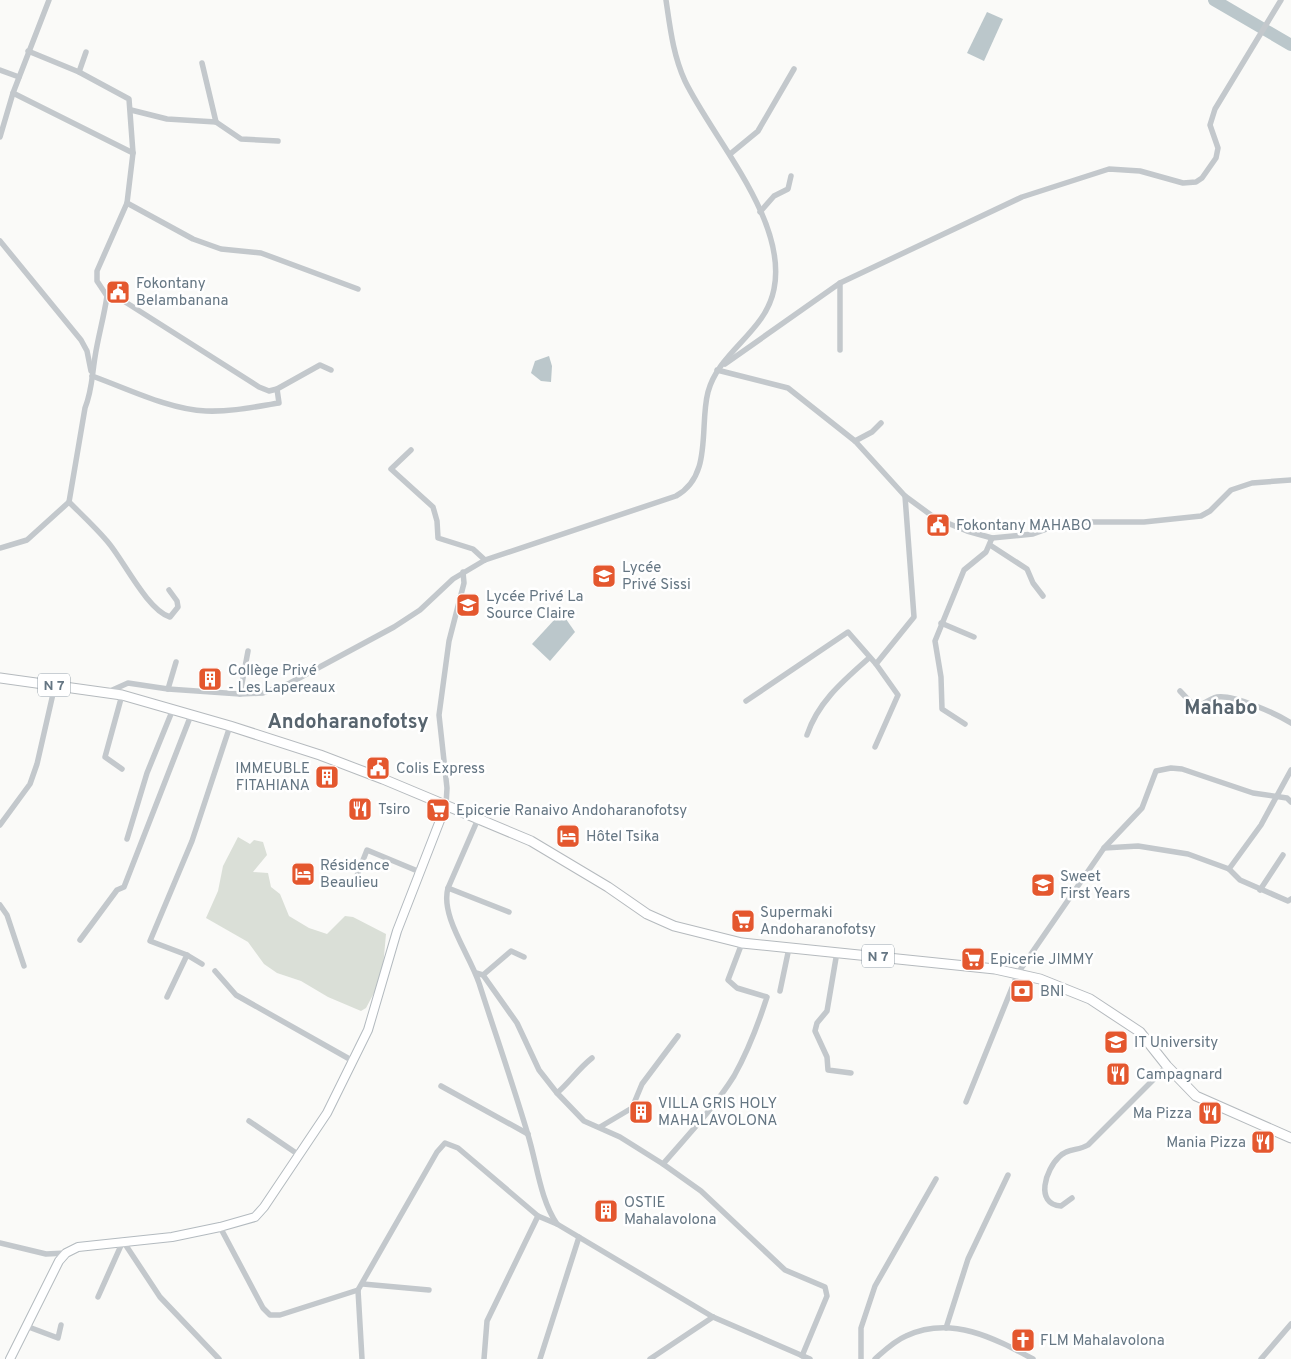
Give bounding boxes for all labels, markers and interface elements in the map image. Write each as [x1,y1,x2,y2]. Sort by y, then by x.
place label: Fokontany Belambanana [136,275,229,311]
public building icon: Fokontany Belambanana [105,279,131,305]
public building icon: Fokontany MAHABO [925,512,951,538]
place label: Fokontany MAHABO [956,517,1092,536]
place label: Lycée Privé Sissi [622,559,691,595]
school or university icon: Lycée Privé Sissi [591,563,617,589]
place label: Lycée Privé La Source Claire [486,588,583,624]
school or university icon: Lycée Privé La Source Claire [455,592,481,618]
place label: Collège Privé - Les Lapereaux [228,662,336,698]
building icon: Collège Privé - Les Lapereaux [197,666,223,692]
road number: N 7 [38,674,70,696]
district label: Mahabo [1184,696,1258,722]
district label: Andoharanofotsy [267,710,429,736]
public building icon: Colis Express [365,755,391,781]
place label: IMMEUBLE FITAHIANA [235,760,310,796]
place label: Colis Express [396,760,485,779]
building icon: IMMEUBLE FITAHIANA [314,764,340,790]
restaurant icon: Tsiro [347,796,373,822]
supermarket icon: Epicerie Ranaivo Andoharanofotsy [425,797,451,823]
place label: Tsiro [378,801,410,820]
place label: Epicerie Ranaivo Andoharanofotsy [456,802,687,821]
hotel icon: Hôtel Tsika [555,823,581,849]
place label: Hôtel Tsika [586,828,659,847]
place label: Résidence Beaulieu [320,857,390,893]
hotel icon: Résidence Beaulieu [290,861,316,887]
place label: Sweet First Years [1060,868,1130,904]
school or university icon: Sweet First Years [1030,872,1056,898]
place label: Supermaki Andoharanofotsy [760,904,876,940]
supermarket icon: Supermaki Andoharanofotsy [730,908,756,934]
road number: N 7 [862,944,894,968]
supermarket icon: Epicerie JIMMY [960,946,986,972]
place label: Epicerie JIMMY [990,951,1094,970]
bank icon: BNI [1009,978,1035,1004]
place label: BNI [1040,983,1065,1002]
school or university icon: IT University [1103,1029,1129,1055]
place label: IT University [1134,1034,1218,1053]
restaurant icon: Campagnard [1105,1061,1131,1087]
place label: Campagnard [1136,1066,1223,1085]
place label: VILLA GRIS HOLY MAHALAVOLONA [658,1095,778,1131]
building icon: VILLA GRIS HOLY MAHALAVOLONA [628,1099,654,1125]
restaurant icon: Ma Pizza [1197,1100,1223,1126]
place label: Ma Pizza [1133,1105,1192,1124]
restaurant icon: Mania Pizza [1250,1129,1276,1155]
place label: Mania Pizza [1166,1134,1246,1153]
place label: OSTIE Mahalavolona [624,1194,716,1230]
building icon: OSTIE Mahalavolona [593,1198,619,1224]
church icon: FLM Mahalavolona [1010,1327,1036,1353]
place label: FLM Mahalavolona [1040,1332,1165,1351]

